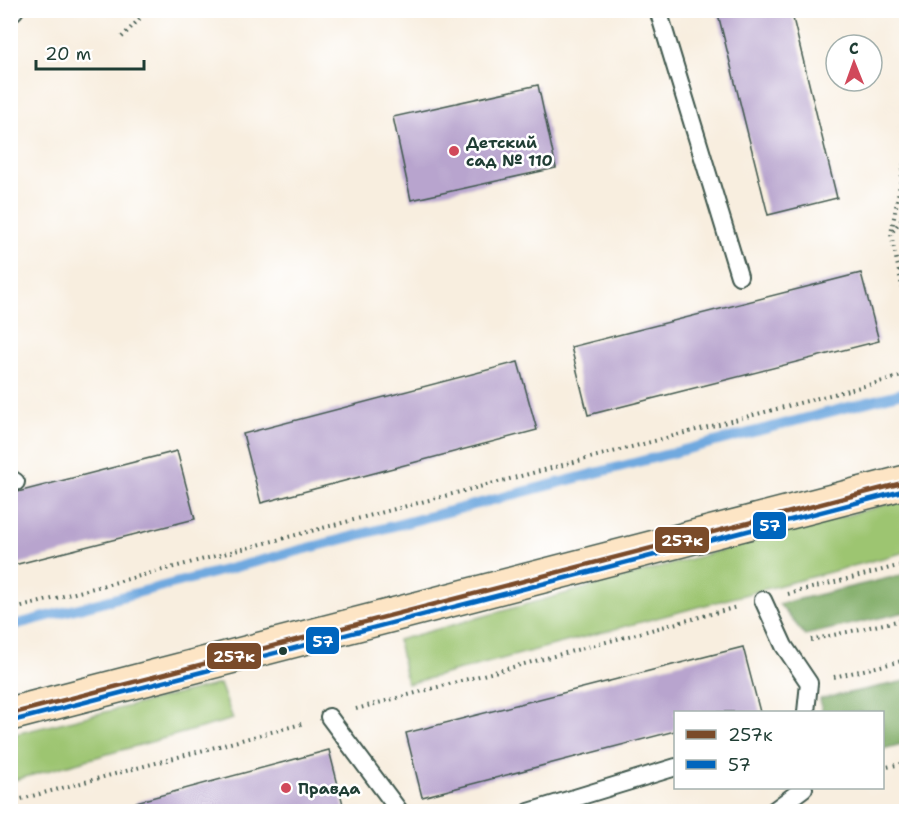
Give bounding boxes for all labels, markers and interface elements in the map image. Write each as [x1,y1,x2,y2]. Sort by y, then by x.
scale bar [36,33,144,71]
north arrow [824,33,884,93]
text: С [849,38,859,59]
text: 20 m [45,42,91,66]
place label: Детский сад № 110 [466,132,553,171]
marker: Детский сад № 110 [447,144,461,158]
line badge: 57 [752,511,787,540]
text: 57 [760,515,780,536]
line badge: 257к [654,526,710,554]
text: 257к [661,530,703,551]
line badge: 57 [305,626,340,655]
text: 57 [313,631,333,652]
line badge: 257к [206,642,262,670]
unlabelled marker [277,645,289,657]
text: 257к [213,646,255,667]
legend [674,711,884,789]
text: 257к [728,723,773,747]
text: 57 [728,753,751,777]
place label: Правда [298,778,361,799]
marker: Правда [279,781,293,795]

